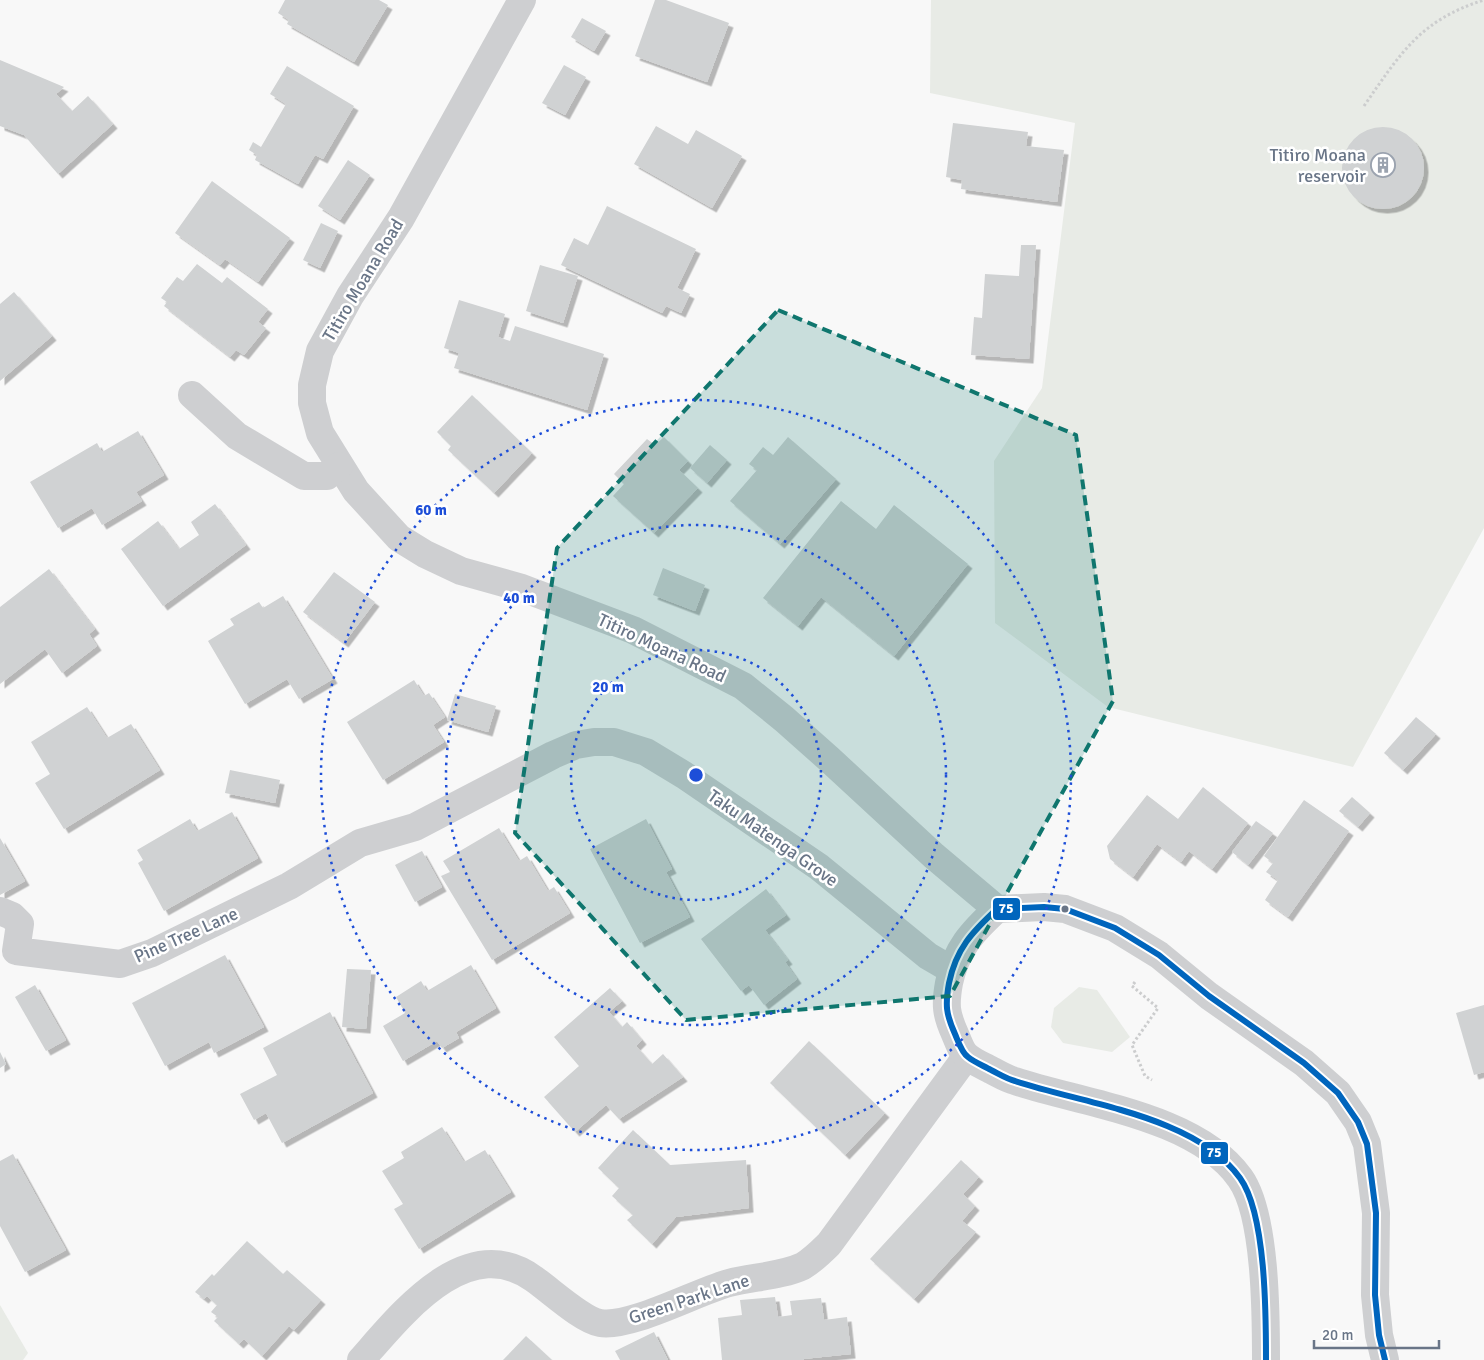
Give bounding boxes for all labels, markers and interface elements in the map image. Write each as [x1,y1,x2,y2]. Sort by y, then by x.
place label: Titiro Moana reservoir [1269,144,1366,187]
building icon: Titiro Moana reservoir [1370,152,1396,178]
street label: Titiro Moana Road [318,215,408,345]
text: 60 m [415,501,447,519]
text: 40 m [503,589,535,607]
street label: Titiro Moana Road [594,609,730,687]
text: 20 m [592,678,624,696]
centre of rings [687,766,705,784]
street label: Taku Matenga Grove [704,785,842,891]
line badge: 75 [992,897,1021,921]
text: 75 [998,900,1014,917]
street label: Pine Tree Lane [131,902,241,968]
unlabelled marker [1060,904,1070,914]
line badge: 75 [1200,1141,1229,1165]
text: 75 [1206,1144,1222,1161]
street label: Green Park Lane [626,1269,752,1329]
scale bar [1314,1318,1439,1350]
text: 20 m [1322,1326,1353,1344]

